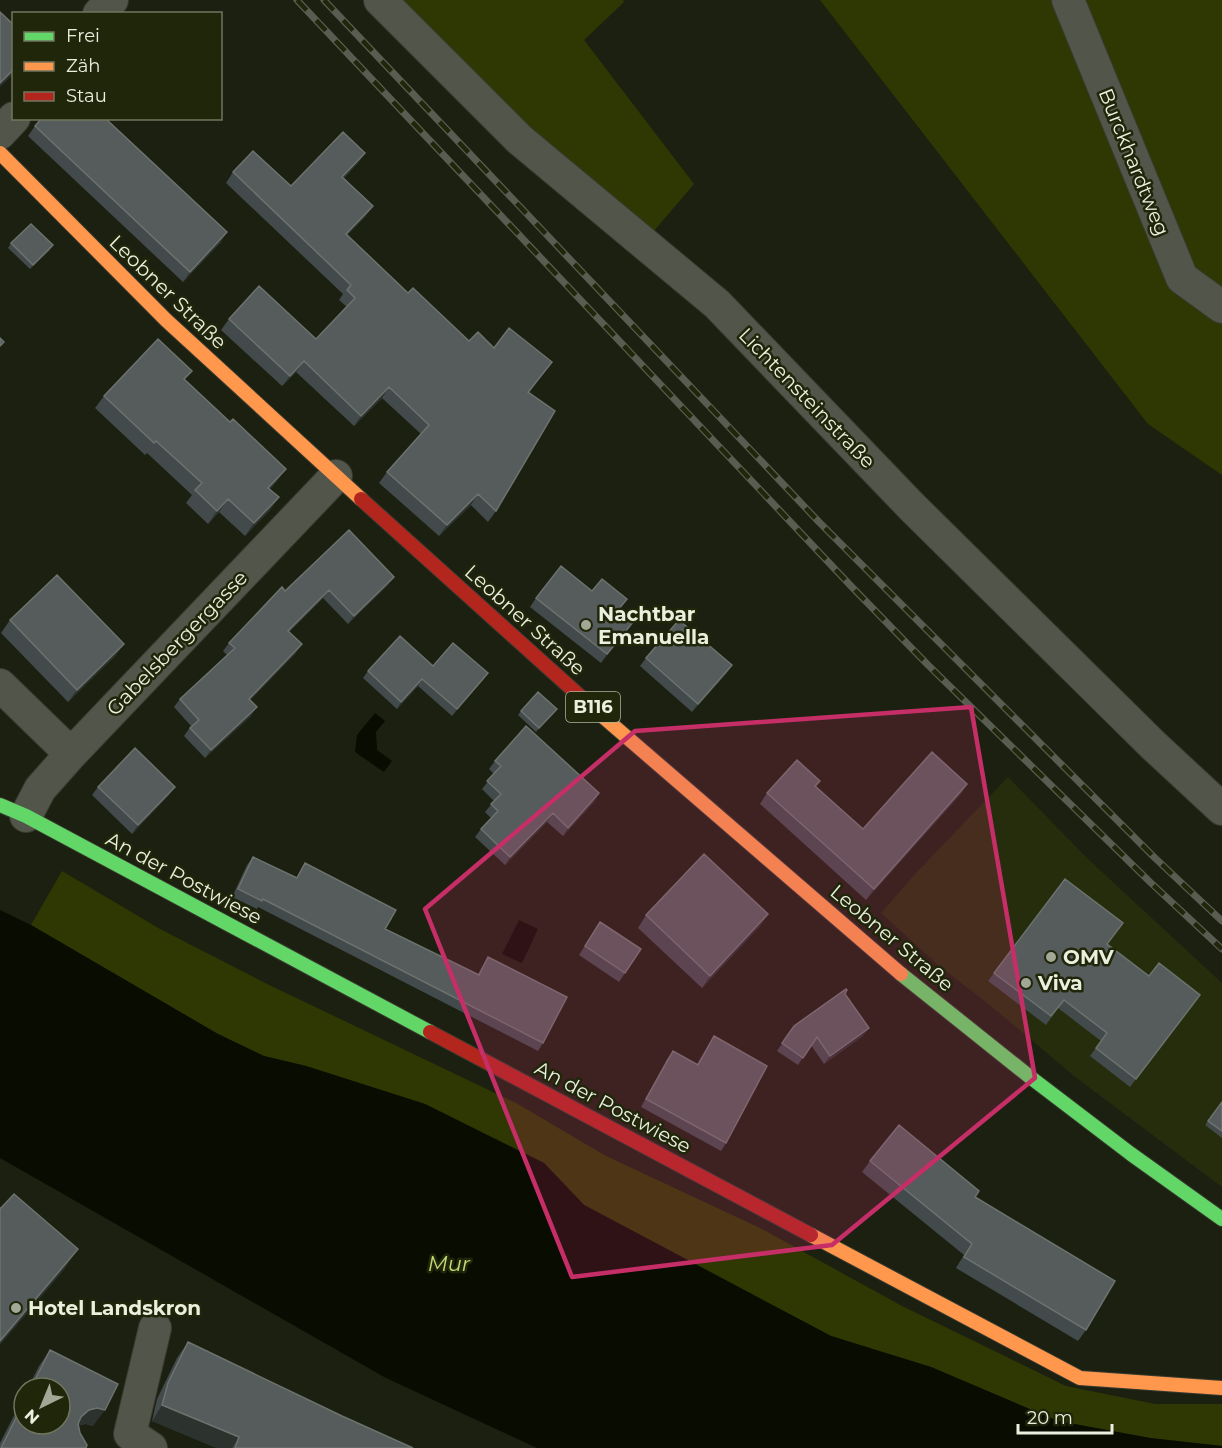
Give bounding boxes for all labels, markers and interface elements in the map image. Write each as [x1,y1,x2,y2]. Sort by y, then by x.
legend [12,12,222,120]
text: Frei [66,25,100,47]
text: Zäh [66,55,101,77]
text: Stau [66,85,107,107]
street label: Burckhardtweg [1094,85,1174,239]
street label: Leobner Straße [104,230,232,354]
street label: Lichtensteinstraße [734,323,880,473]
street label: Leobner Straße [460,560,590,680]
street label: Gabelsbergergasse [102,566,252,720]
place label: Nachtbar Emanuella [598,602,709,649]
marker: Nachtbar Emanuella [579,618,593,632]
road number: B116 [566,692,620,722]
street label: An der Postwiese [102,827,266,929]
street label: Leobner Straße [825,879,959,997]
place label: OMV [1063,945,1115,969]
marker: OMV [1044,950,1058,964]
place label: Viva [1037,971,1083,995]
marker: Viva [1019,976,1033,990]
street label: An der Postwiese [531,1056,695,1158]
water label: Mur [428,1251,471,1276]
place label: Hotel Landskron [28,1296,201,1320]
marker: Hotel Landskron [9,1301,23,1315]
north arrow [12,1376,72,1436]
scale bar [1018,1397,1112,1435]
text: N [21,1405,43,1428]
text: 20 m [1027,1407,1073,1429]

